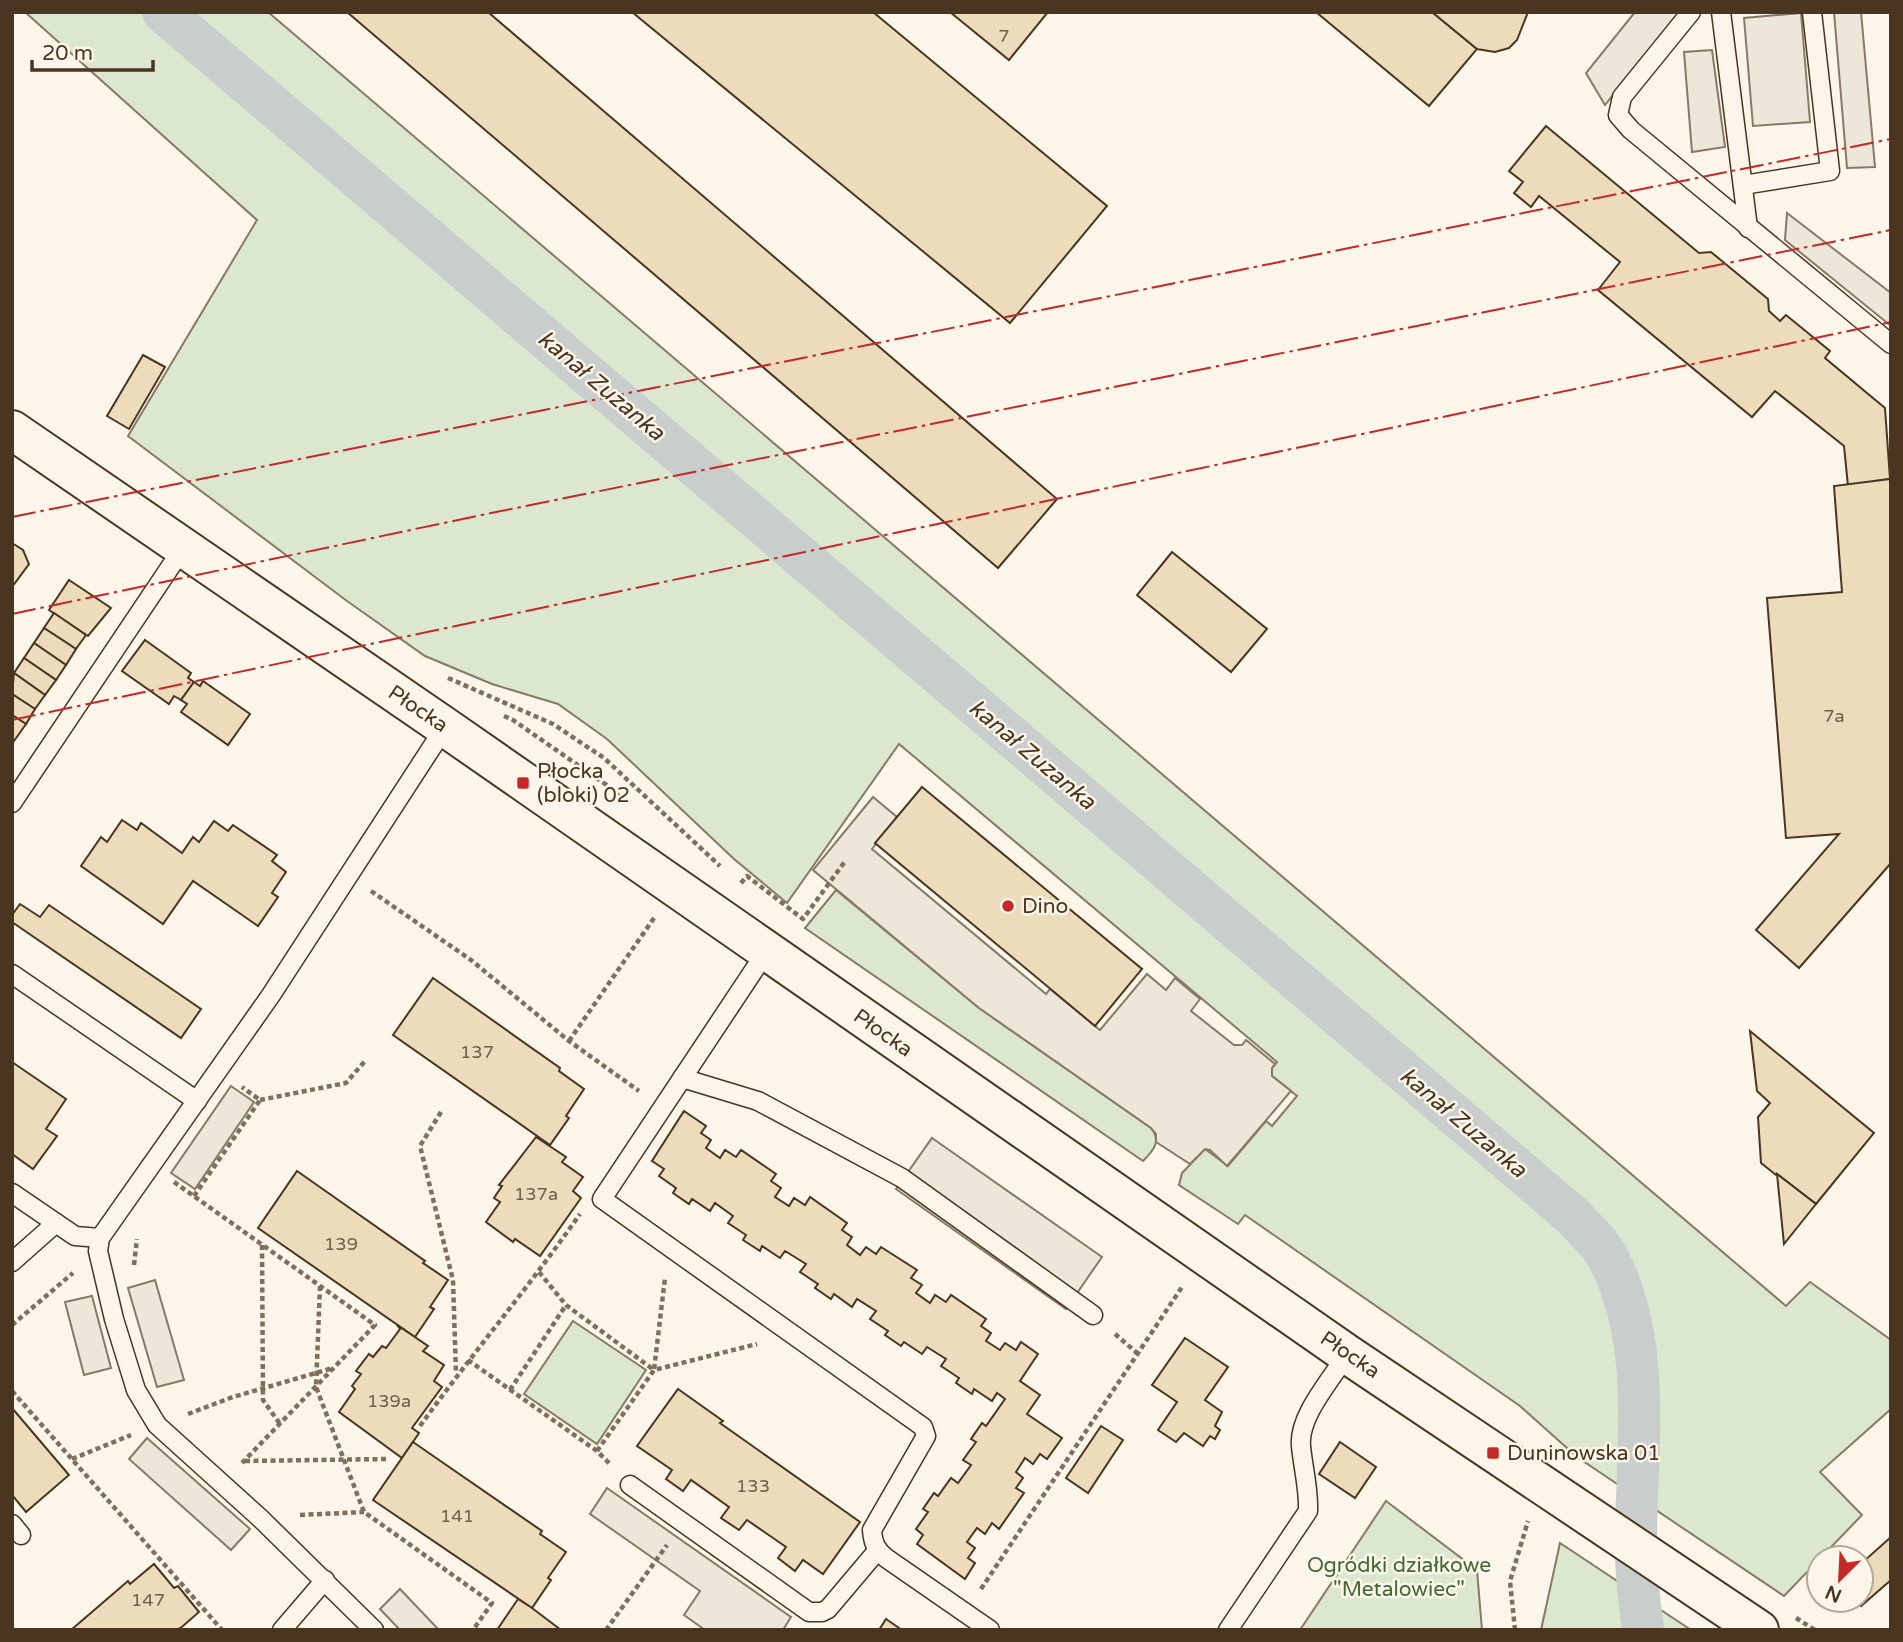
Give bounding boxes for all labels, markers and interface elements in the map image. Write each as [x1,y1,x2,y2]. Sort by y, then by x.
house number: 7 [998,25,1010,47]
scale bar [32,28,152,72]
text: 20 m [42,41,93,66]
water label: kanał Zuzanka [532,325,671,448]
street label: Płocka [383,680,453,738]
water label: kanał Zuzanka [963,694,1102,817]
house number: 7a [1823,705,1845,727]
place label: Płocka (bloki) 02 [537,759,630,808]
marker: Płocka (bloki) 02 [515,775,531,791]
place label: Dino [1022,894,1068,919]
marker: Dino [1000,898,1016,914]
street label: Płocka [849,1004,917,1062]
house number: 137 [460,1041,494,1063]
water label: kanał Zuzanka [1394,1062,1533,1185]
house number: 137a [514,1183,558,1205]
house number: 139 [324,1233,358,1255]
street label: Płocka [1315,1326,1385,1384]
house number: 139a [367,1390,411,1412]
place label: Duninowska 01 [1507,1441,1660,1466]
marker: Duninowska 01 [1485,1445,1501,1461]
house number: 133 [736,1475,770,1497]
house number: 141 [440,1505,474,1527]
north arrow [1805,1544,1875,1614]
park label: Ogródki działkowe "Metalowiec" [1307,1553,1491,1602]
text: N [1822,1580,1845,1607]
house number: 147 [131,1589,165,1611]

